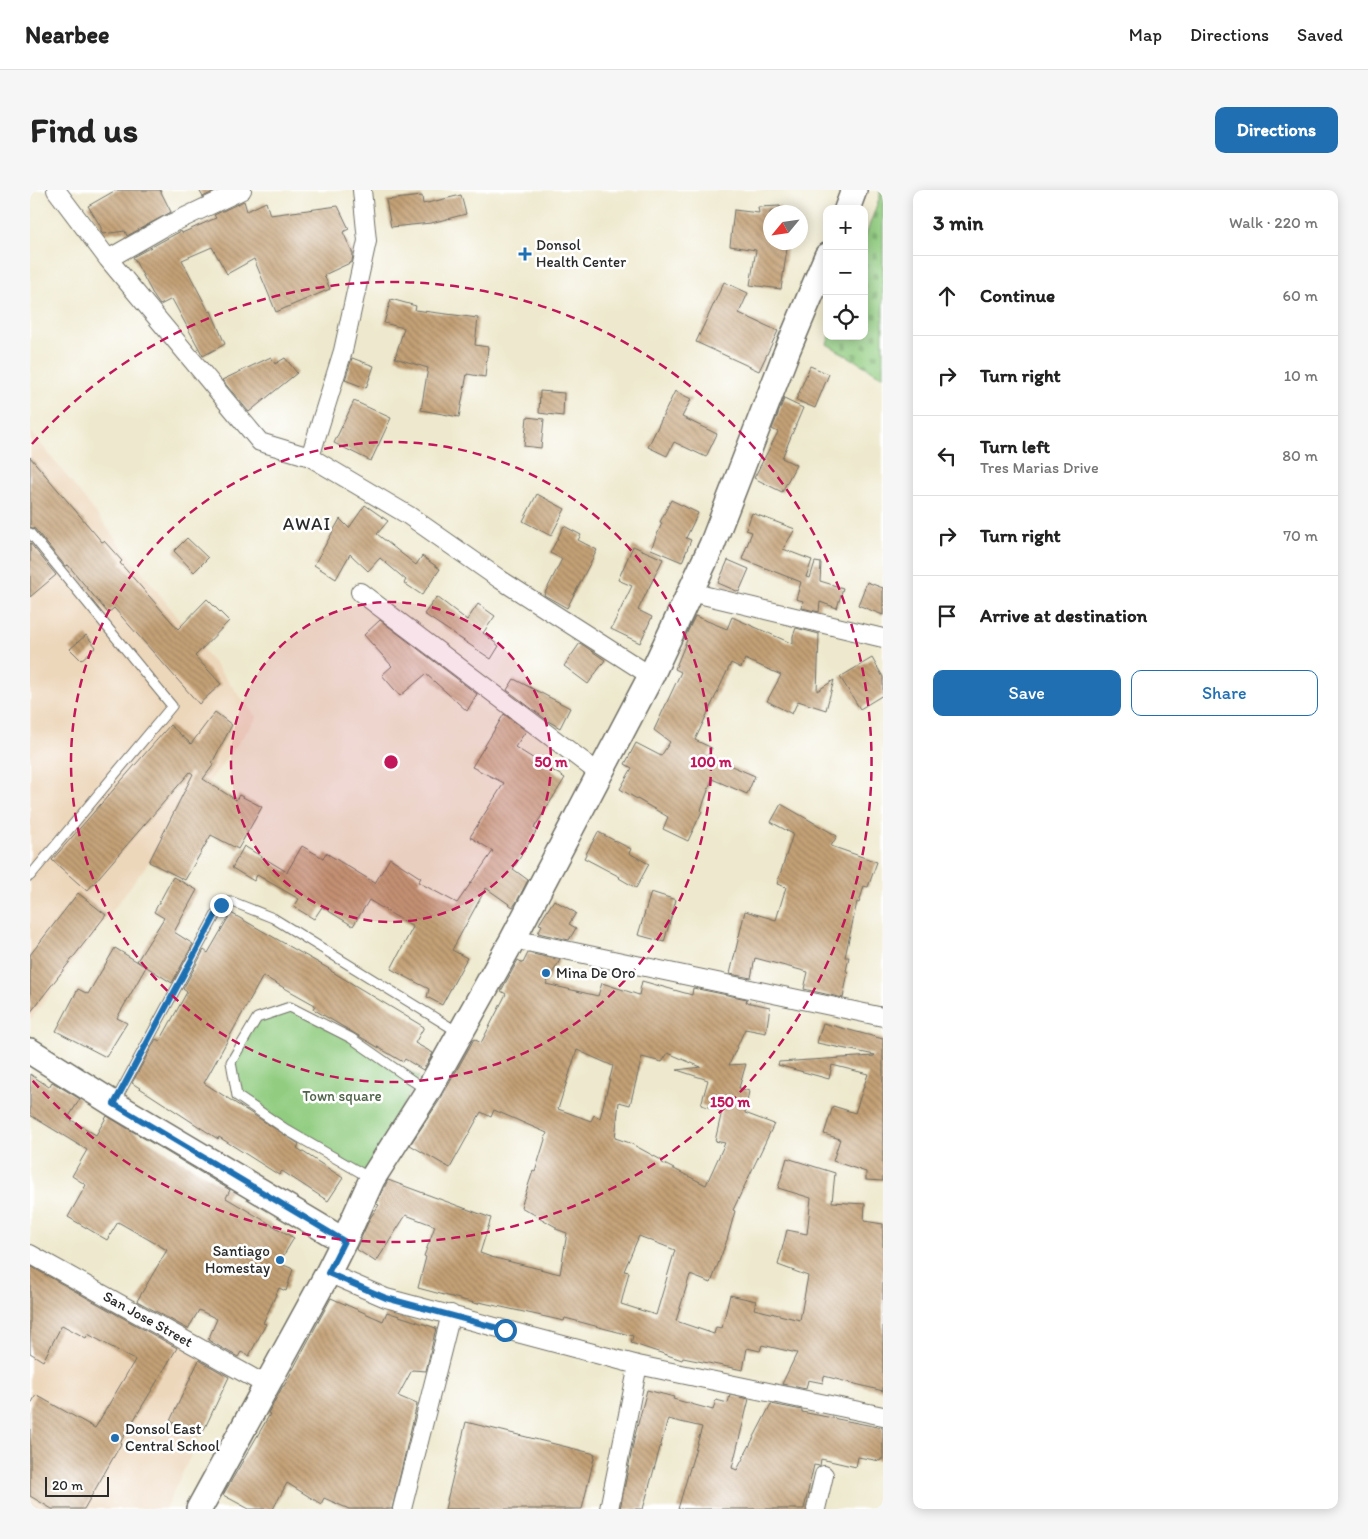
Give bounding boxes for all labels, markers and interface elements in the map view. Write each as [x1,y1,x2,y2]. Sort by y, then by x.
text: Nearbee [25,20,109,49]
text: Map [1129,24,1162,46]
text: Directions [1190,24,1269,46]
text: Saved [1297,24,1343,46]
button: Directions [1215,107,1338,153]
text: Find us [30,109,138,151]
north arrow [763,205,808,250]
map controls [823,205,868,340]
button: + [823,205,868,250]
text: 3 min [933,210,983,235]
text: Walk · 220 m [1229,213,1318,232]
place label: Donsol Health Center [536,236,626,271]
marker: Donsol Health Center [518,247,532,261]
button: − [823,250,868,295]
icon: ahead [933,282,961,310]
text: Continue [980,284,1055,307]
text: 60 m [1283,286,1318,305]
button: locate [823,295,868,340]
icon: right [933,362,961,390]
text: Turn right [980,364,1061,387]
text: 10 m [1284,366,1318,385]
text: Turn left [980,435,1050,458]
icon: left [933,442,961,470]
text: 80 m [1282,446,1318,465]
text: Tres Marias Drive [980,458,1099,477]
district label: AWAI [283,513,331,535]
icon: right [933,522,961,550]
text: Turn right [980,524,1061,547]
text: 70 m [1283,526,1318,545]
icon: arrive [933,602,961,630]
text: Arrive at destination [980,604,1147,627]
button: Save [933,670,1121,716]
button: Share [1131,670,1318,716]
centre of rings [382,753,400,771]
text: 50 m [534,753,568,771]
text: 100 m [690,753,732,771]
route end [210,894,233,917]
place label: Mina De Oro [556,964,635,982]
marker: Mina De Oro [540,967,552,979]
park label: Town square [302,1087,382,1105]
text: 150 m [710,1093,750,1111]
place label: Santiago Homestay [205,1242,270,1277]
marker: Santiago Homestay [274,1254,286,1266]
street label: San Jose Street [100,1287,196,1351]
route start [494,1319,517,1342]
place label: Donsol East Central School [125,1420,220,1455]
marker: Donsol East Central School [109,1432,121,1444]
scale bar [45,1474,109,1497]
text: 20 m [52,1477,83,1494]

